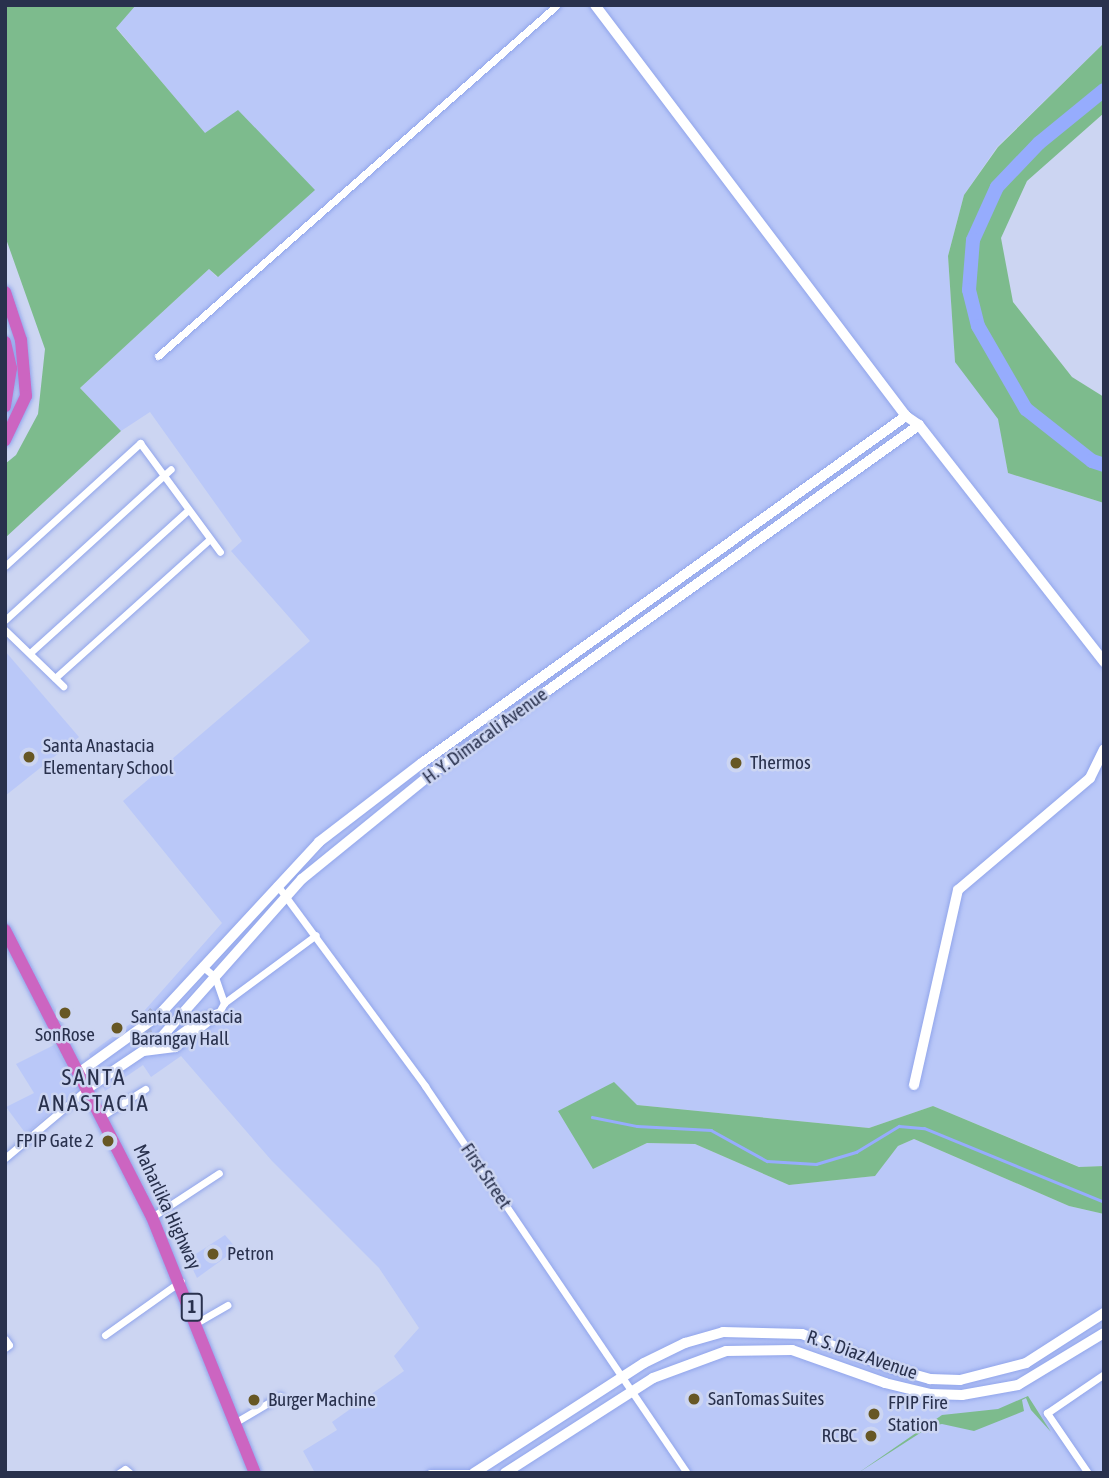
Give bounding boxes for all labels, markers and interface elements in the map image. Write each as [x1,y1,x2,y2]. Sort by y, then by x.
street label: H. Y. Dimacali Avenue [418,683,552,789]
place label: Santa Anastacia Elementary School [43,735,174,779]
marker: Santa Anastacia Elementary School [21,749,37,765]
place label: Thermos [750,752,811,774]
marker: Thermos [728,755,744,771]
marker: SonRose [57,1005,73,1021]
place label: Santa Anastacia Barangay Hall [131,1006,243,1050]
marker: Santa Anastacia Barangay Hall [109,1020,125,1036]
place label: SonRose [35,1024,95,1046]
district label: SANTA ANASTACIA [39,1063,149,1117]
place label: FPIP Gate 2 [16,1130,94,1152]
marker: FPIP Gate 2 [100,1133,116,1149]
street label: First Street [456,1139,516,1213]
street label: Maharlika Highway [128,1141,206,1273]
place label: Petron [227,1243,274,1265]
marker: Petron [205,1246,221,1262]
road number: 1 [180,1292,204,1322]
street label: R. S. Diaz Avenue [804,1325,920,1385]
place label: SanTomas Suites [708,1388,824,1410]
place label: Burger Machine [268,1389,376,1411]
marker: SanTomas Suites [686,1391,702,1407]
marker: Burger Machine [246,1392,262,1408]
place label: FPIP Fire Station [888,1392,948,1436]
marker: FPIP Fire Station [866,1406,882,1422]
place label: RCBC [822,1425,857,1447]
marker: RCBC [863,1428,879,1444]

